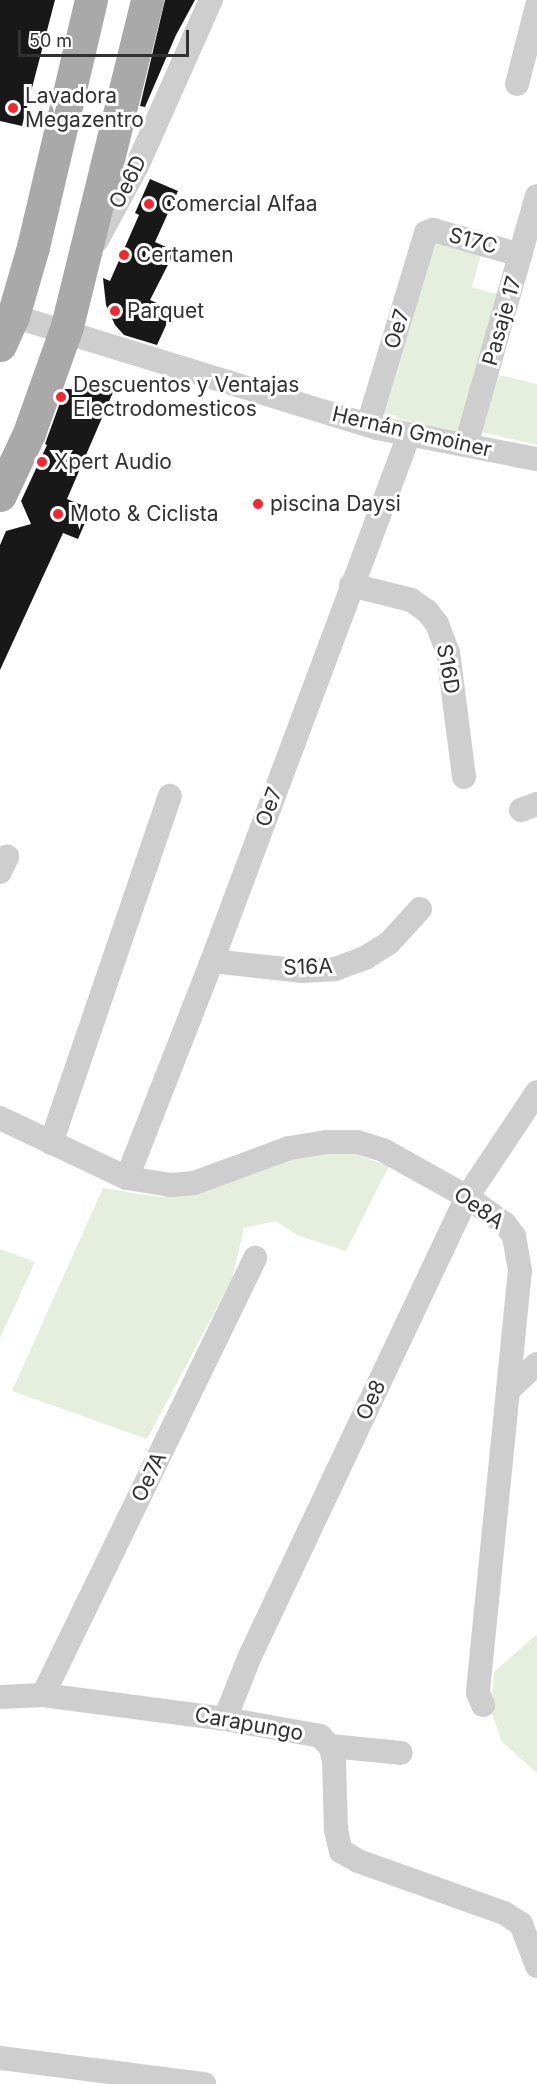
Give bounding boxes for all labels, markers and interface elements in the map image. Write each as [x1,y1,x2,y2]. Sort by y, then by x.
scale bar [21,18,192,56]
text: 50 m [29,30,72,51]
place label: Lavadora Megazentro [25,83,144,133]
marker: Lavadora Megazentro [6,101,20,115]
street label: Oe6D [104,151,152,213]
place label: Comercial Alfaa [161,191,318,217]
marker: Comercial Alfaa [142,197,156,211]
street label: S17C [446,222,500,260]
place label: Certamen [136,242,234,268]
marker: Certamen [117,248,131,262]
street label: Pasaje 17 [477,273,527,369]
place label: Parquet [127,298,204,324]
marker: Parquet [108,304,122,318]
street label: Oe7 [379,306,415,352]
place label: Descuentos y Ventajas Electrodomesticos [73,372,299,422]
marker: Descuentos y Ventajas Electrodomesticos [54,390,68,404]
street label: Hernán Gmoiner [330,401,494,463]
place label: Xpert Audio [54,449,172,475]
marker: Xpert Audio [35,455,49,469]
place label: piscina Daysi [270,491,401,517]
marker: piscina Daysi [251,497,265,511]
place label: Moto & Ciclista [70,501,219,527]
marker: Moto & Ciclista [51,507,65,521]
street label: S16D [431,642,465,696]
street label: Oe7 [250,784,288,830]
street label: S16A [283,954,333,980]
street label: Oe8A [449,1181,509,1235]
street label: Oe8 [351,1376,391,1424]
street label: Oe7A [126,1448,172,1506]
street label: Carapungo [193,1702,305,1746]

